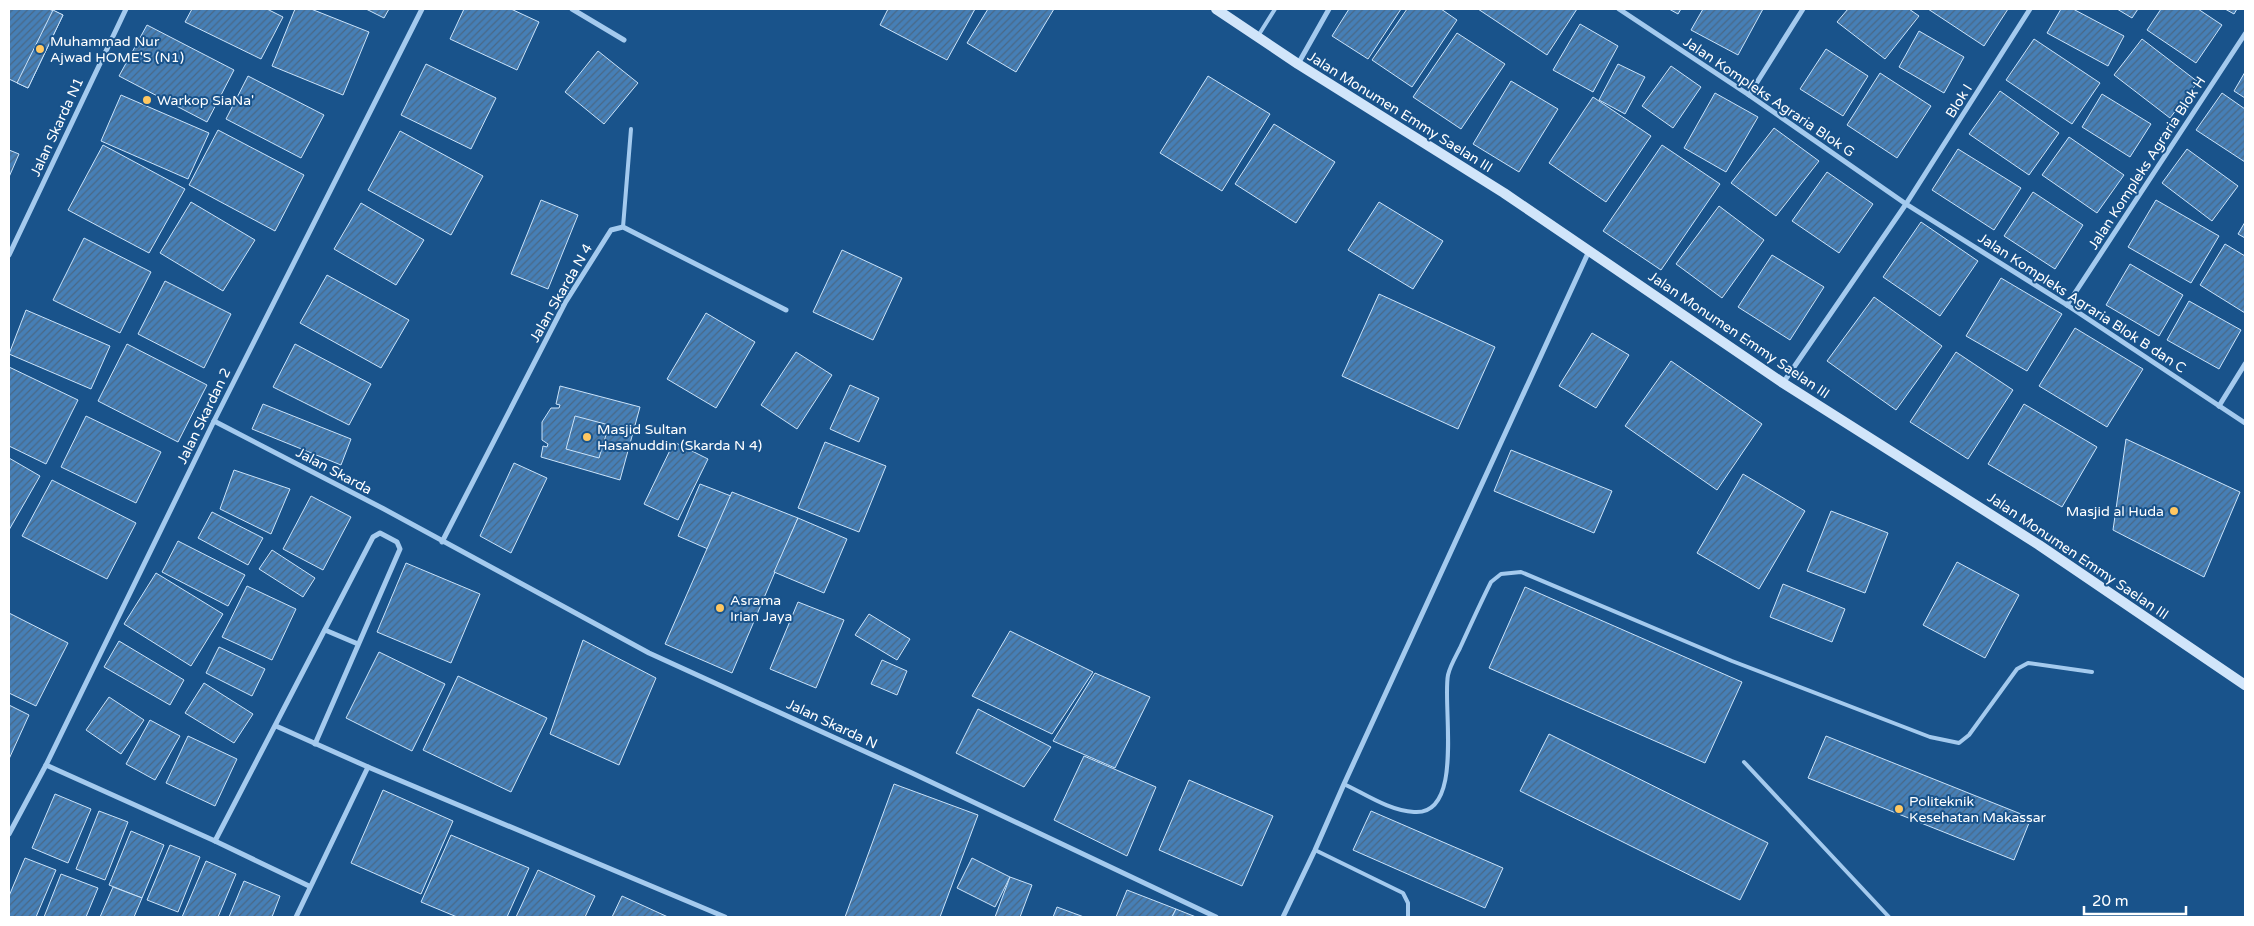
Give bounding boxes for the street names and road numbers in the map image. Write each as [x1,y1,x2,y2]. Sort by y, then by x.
street label: Jalan Kompleks Agraria Blok G [1680,33,1858,161]
street label: Jalan Monumen Emmy Saelan III [1304,48,1496,176]
street label: Jalan Kompleks Agraria Blok H [2085,73,2209,253]
street label: Jalan Skarda N1 [27,75,87,179]
street label: Blok I [1942,81,1976,121]
street label: Jalan Kompleks Agraria Blok B dan C [1975,229,2189,377]
street label: Jalan Skarda N 4 [526,241,596,345]
street label: Jalan Monumen Emmy Saelan III [1645,268,1833,402]
street label: Jalan Skardan 2 [173,365,235,467]
street label: Jalan Skarda [293,444,375,498]
street label: Jalan Monumen Emmy Saelan III [1984,489,2172,623]
street label: Jalan Skarda N [784,695,880,753]

